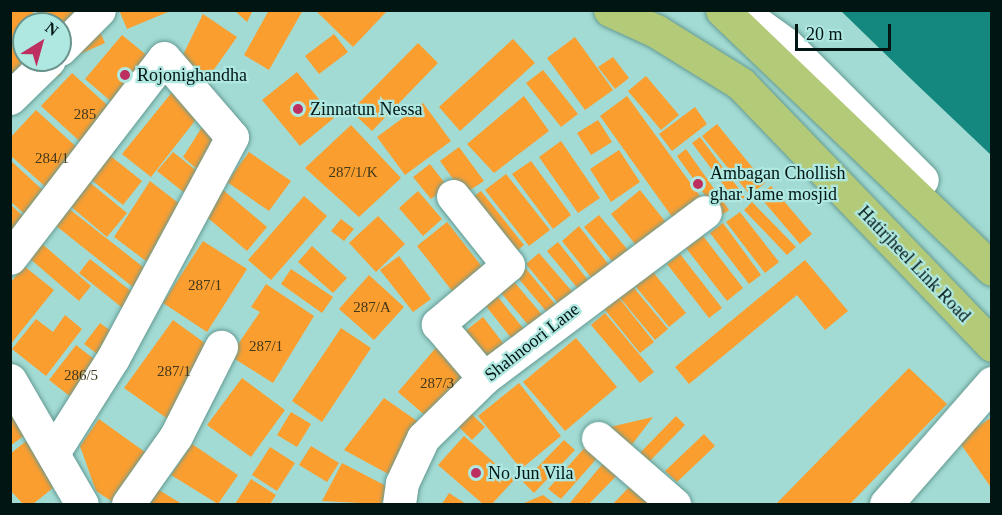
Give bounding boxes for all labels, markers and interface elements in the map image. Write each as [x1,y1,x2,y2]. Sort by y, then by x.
north arrow [12,12,72,72]
scale bar [798,12,894,50]
text: N [42,19,62,39]
text: 20 m [806,24,843,44]
place label: Rojonighandha [137,64,247,86]
marker: Rojonighandha [118,68,132,82]
place label: Zinnatun Nessa [310,98,422,120]
marker: Zinnatun Nessa [291,102,305,116]
house number: 285 [74,106,96,124]
house number: 284/1 [35,150,69,168]
place label: Ambagan Chollish ghar Jame mosjid [710,163,845,206]
house number: 287/1/K [328,164,378,182]
marker: Ambagan Chollish ghar Jame mosjid [691,177,705,191]
street label: Hatirjheel Link Road [853,201,975,327]
house number: 287/1 [188,277,222,295]
street label: Shahnoori Lane [480,298,584,386]
house number: 287/A [353,299,391,317]
house number: 287/1 [249,338,283,356]
house number: 287/1 [157,363,191,381]
house number: 286/5 [64,367,98,385]
house number: 287/3 [420,375,454,393]
place label: No Jun Vila [488,462,574,484]
marker: No Jun Vila [469,466,483,480]

